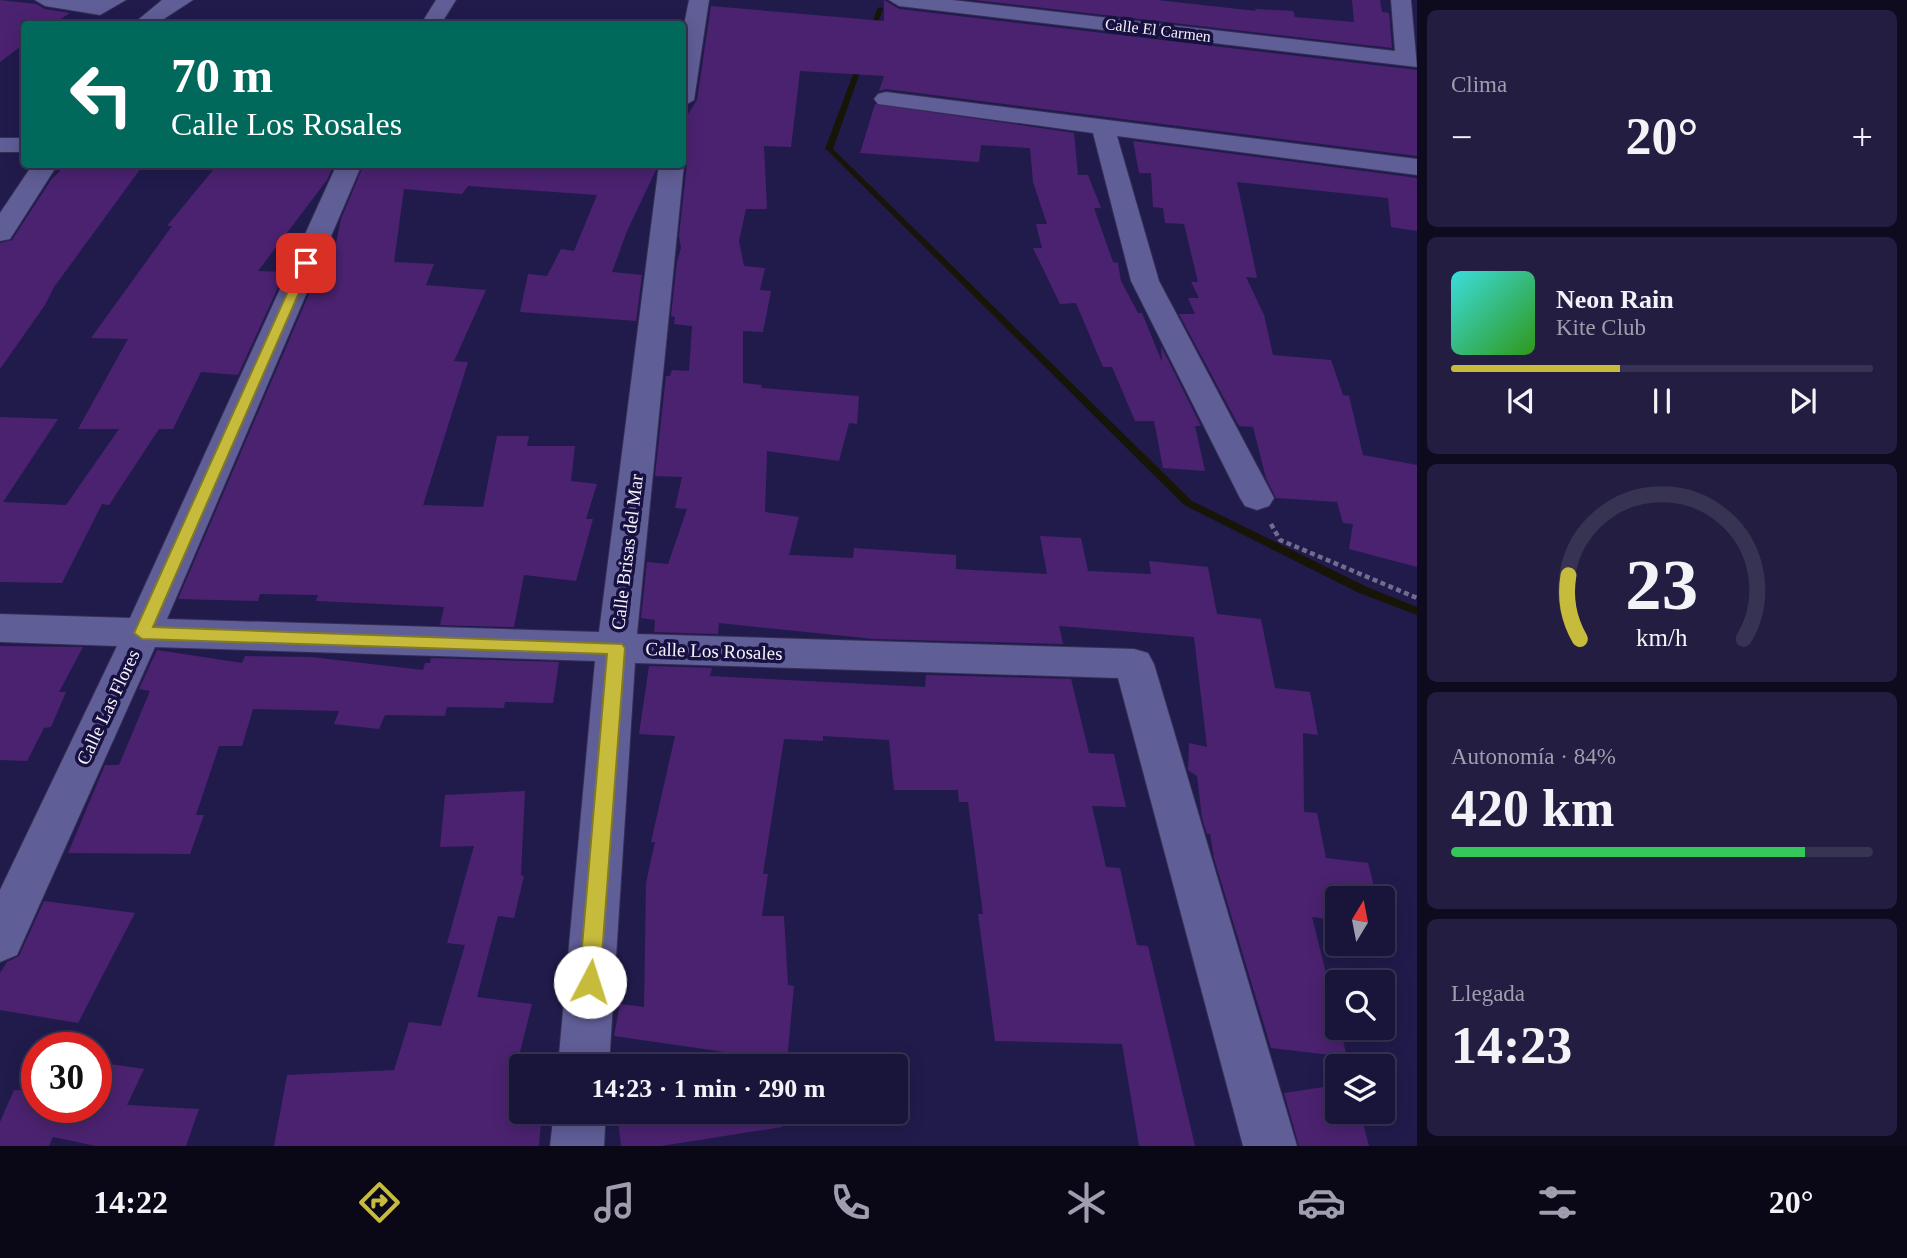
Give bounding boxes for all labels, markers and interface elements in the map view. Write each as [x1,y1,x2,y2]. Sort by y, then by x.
street label: Calle El Carmen [1104,15,1212,45]
text: 70 m [171,48,273,103]
icon: left [56,49,147,140]
text: Clima [1451,72,1507,97]
text: Calle Los Rosales [171,106,402,142]
text: 20° [1626,108,1698,165]
text: − [1451,116,1472,158]
text: + [1852,116,1873,158]
pin [276,233,336,293]
icon: arrive [287,244,325,282]
text: Neon Rain [1556,285,1674,314]
text: Kite Club [1556,315,1646,340]
icon: previous [1502,382,1540,420]
icon: pause [1643,382,1681,420]
icon: next [1784,382,1822,420]
street label: Calle Brisas del Mar [607,472,647,631]
text: 23 [1626,544,1698,625]
text: km/h [1636,624,1688,651]
street label: Calle Los Rosales [645,638,783,664]
street label: Calle Las Flores [72,646,144,768]
text: Autonomía · 84% [1451,744,1616,769]
text: 420 km [1451,780,1614,837]
north arrow [1325,886,1395,956]
map controls [1325,886,1395,1124]
position arrow [553,945,627,1019]
button: search [1325,970,1395,1040]
text: Llegada [1451,981,1525,1006]
text: 14:23 [1451,1017,1572,1074]
speed limit sign: 30 [21,1032,112,1123]
button: layers [1325,1054,1395,1124]
text: 14:23 · 1 min · 290 m [592,1074,826,1103]
icon: directions [355,1178,404,1227]
icon: music [590,1178,639,1227]
icon: phone [826,1178,875,1227]
icon: climate [1062,1178,1111,1227]
icon: car [1297,1178,1346,1227]
icon: filters [1533,1178,1582,1227]
text: 14:22 [93,1184,168,1220]
text: 20° [1769,1184,1814,1220]

